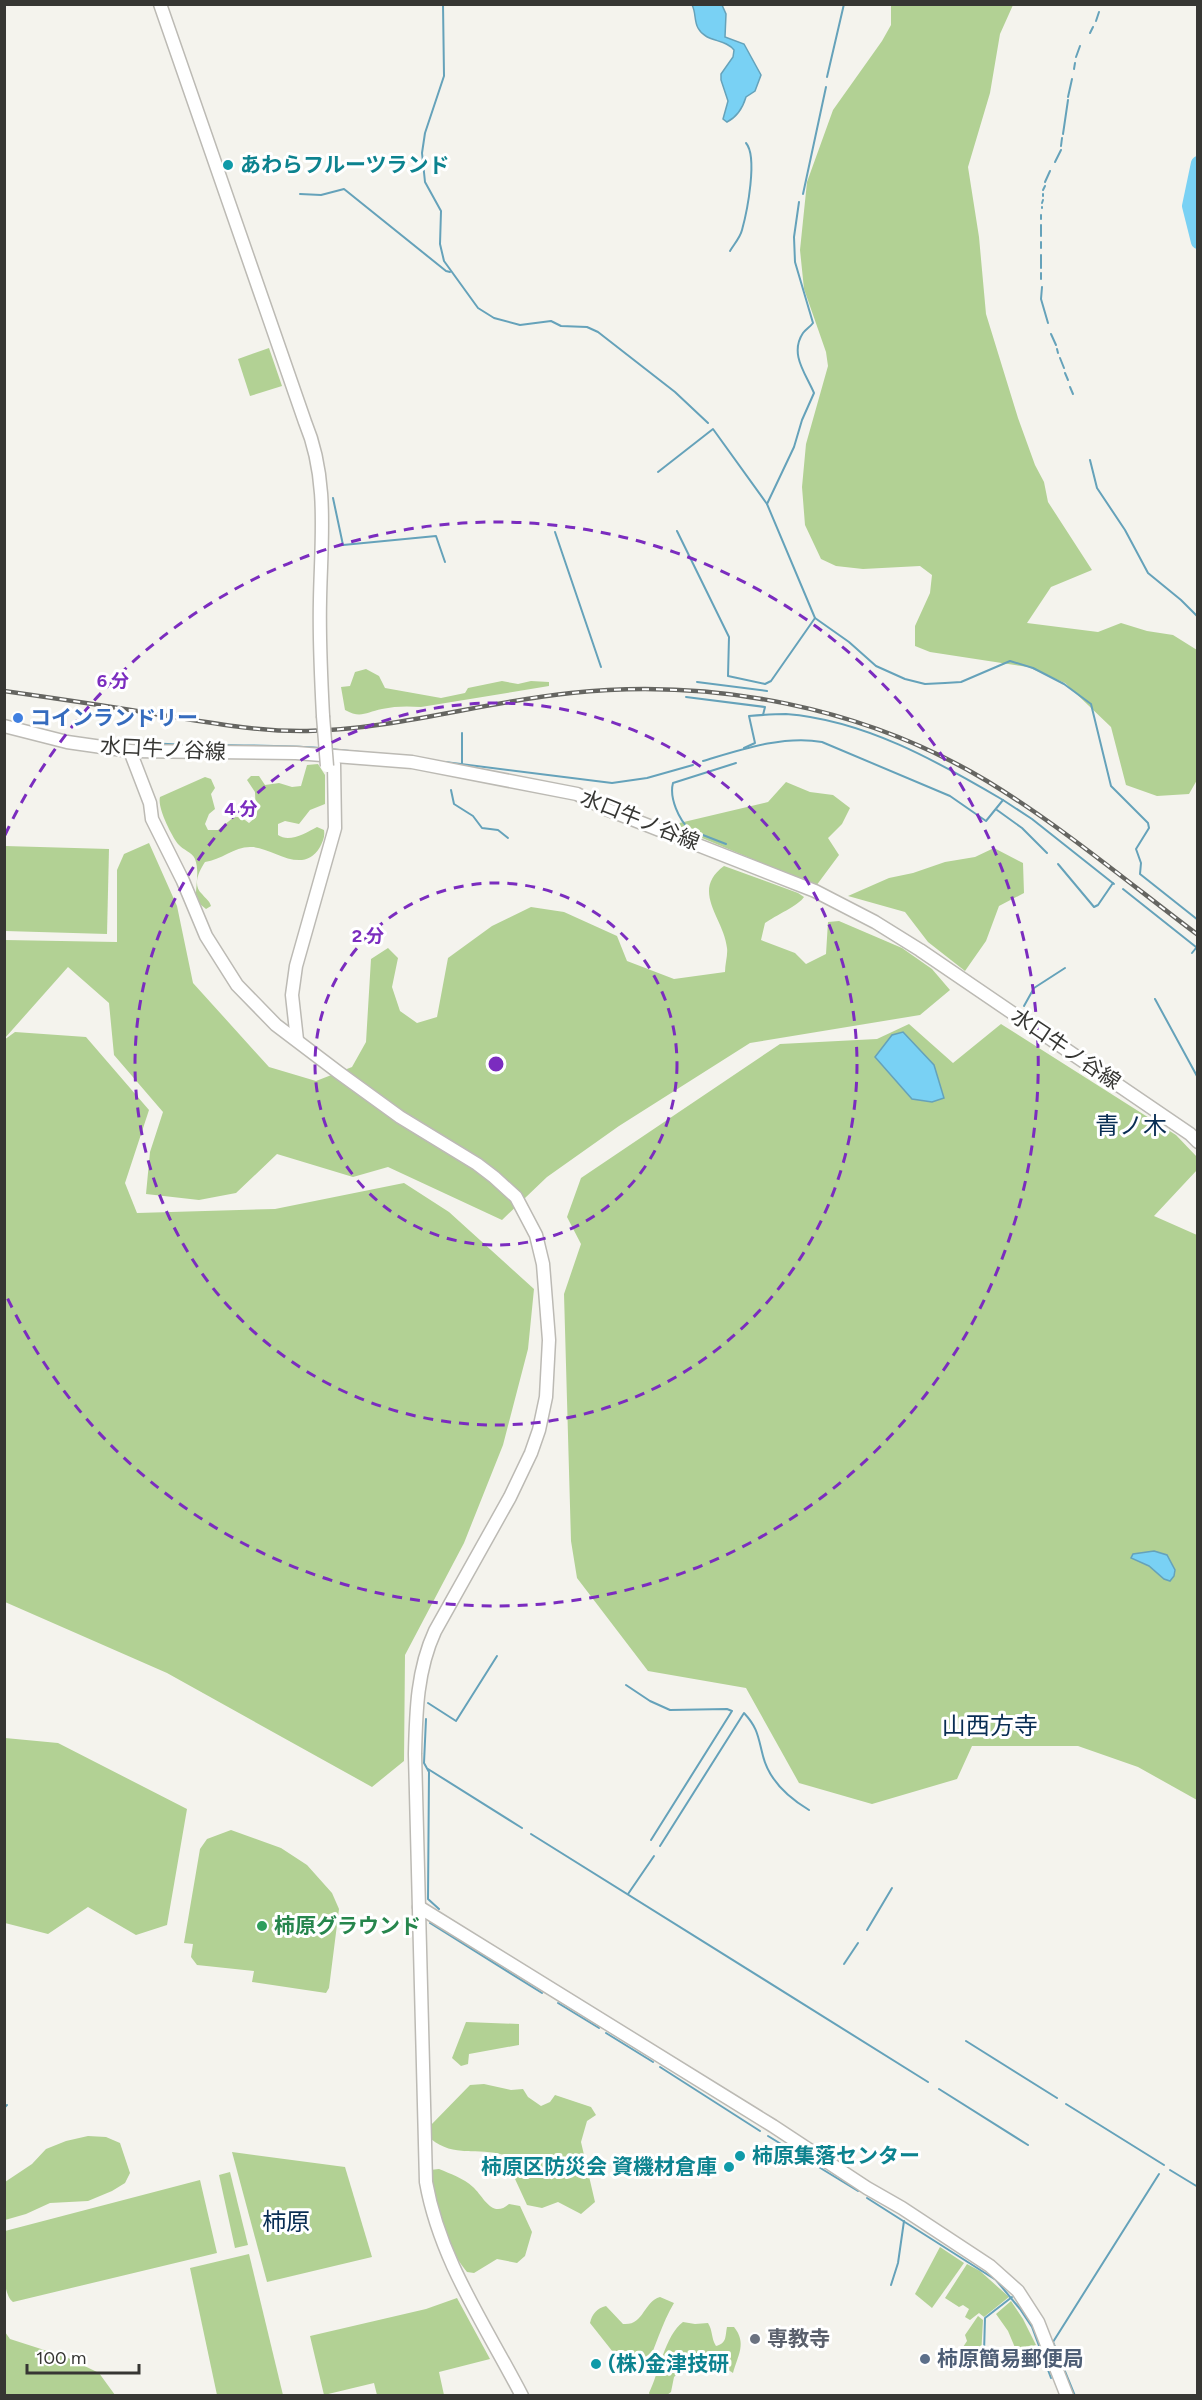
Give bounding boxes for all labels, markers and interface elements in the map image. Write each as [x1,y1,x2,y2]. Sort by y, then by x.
place label: あわらフルーツランド [240,152,450,177]
marker: あわらフルーツランド [221,158,235,172]
text: 6 分 [97,670,129,692]
place label: コインランドリー [30,705,198,730]
marker: コインランドリー [11,711,25,725]
street label: 水口牛ノ谷線 [99,733,227,764]
street label: 水口牛ノ谷線 [577,784,703,855]
text: 4 分 [224,798,258,820]
text: 2 分 [352,925,384,947]
street label: 水口牛ノ谷線 [1007,1003,1125,1094]
centre of rings [486,1054,506,1074]
district label: 青ノ木 [1095,1111,1167,1140]
district label: 山西方寺 [942,1711,1038,1740]
place label: 柿原グラウンド [274,1913,421,1938]
marker: 柿原グラウンド [255,1919,269,1933]
place label: 柿原集落センター [752,2143,920,2168]
marker: 柿原集落センター [733,2149,747,2163]
place label: 柿原区防災会 資機材倉庫 [481,2154,717,2179]
marker: 柿原区防災会 資機材倉庫 [722,2160,736,2174]
district label: 柿原 [262,2207,310,2236]
place label: 専教寺 [767,2326,830,2351]
marker: 専教寺 [748,2332,762,2346]
scale bar [27,2337,140,2375]
place label: 柿原簡易郵便局 [937,2346,1084,2371]
text: 100 m [36,2347,86,2369]
place label: (株)金津技研 [608,2351,729,2376]
marker: 柿原簡易郵便局 [918,2352,932,2366]
marker: (株)金津技研 [589,2357,603,2371]

